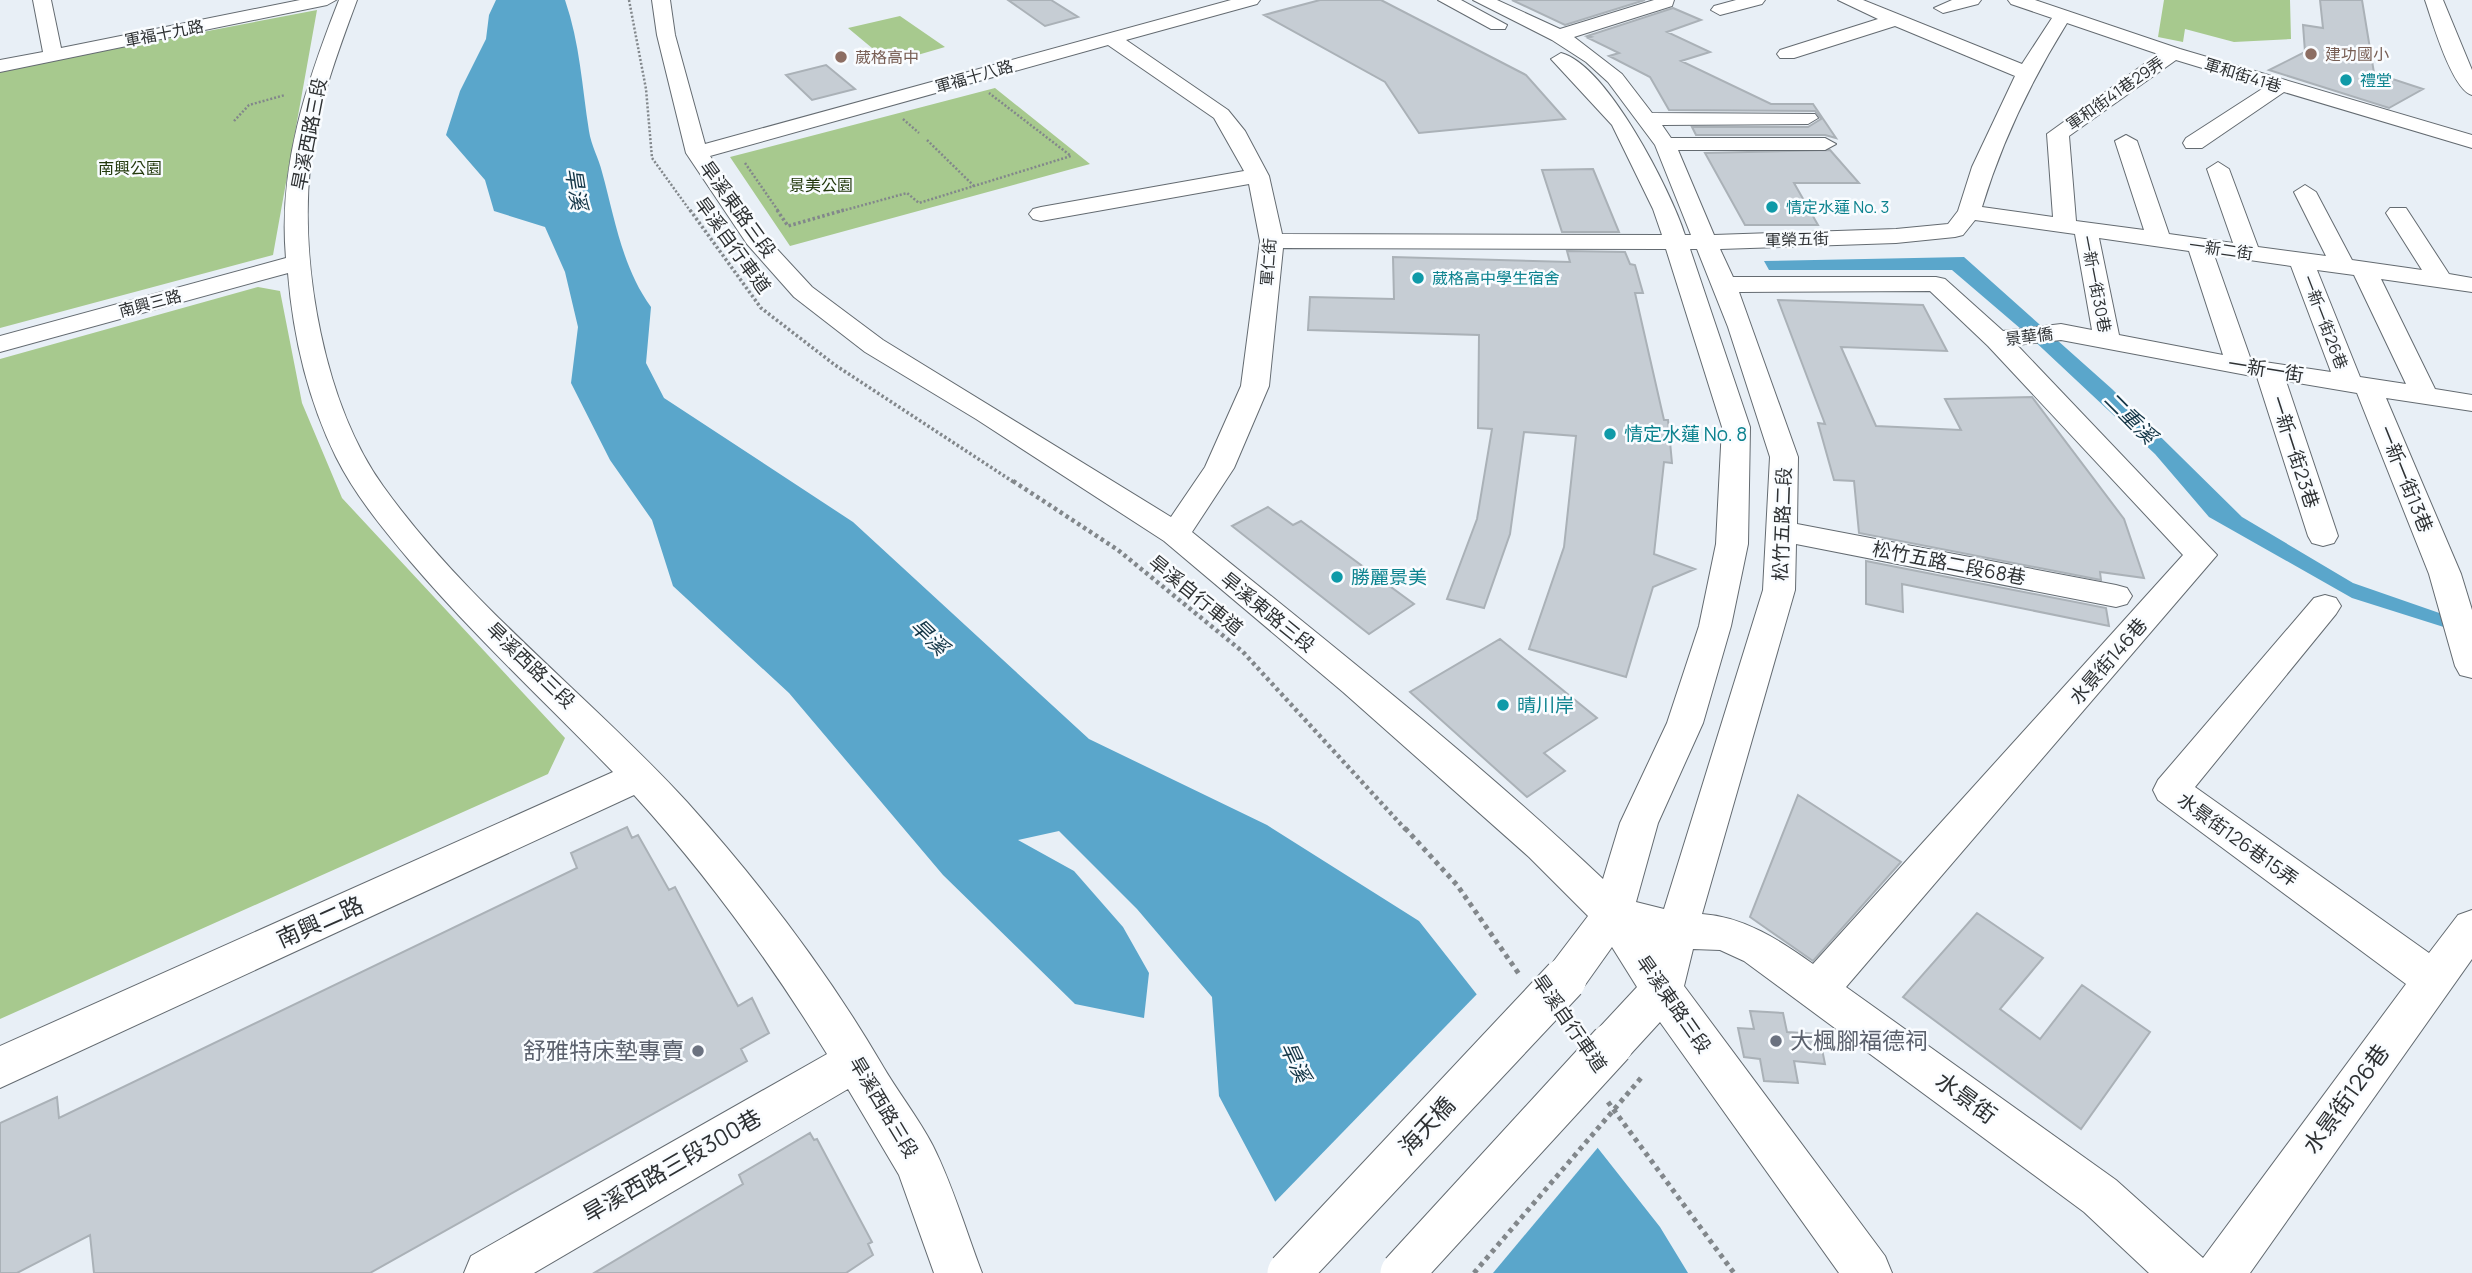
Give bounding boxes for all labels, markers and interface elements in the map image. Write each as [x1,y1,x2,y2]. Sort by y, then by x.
street label: 軍福十九路 [123,15,205,51]
place label: 建功國小 [2325,43,2389,65]
place label: 葳格高中 [855,46,919,68]
marker: 建功國小 [2303,46,2319,62]
marker: 葳格高中 [833,49,849,65]
street label: 軍和街41巷29弄 [2062,51,2168,135]
street label: 軍和街41巷 [2202,53,2284,97]
street label: 軍福十八路 [933,54,1015,98]
place label: 禮堂 [2360,69,2392,91]
marker: 禮堂 [2338,72,2354,88]
street label: 旱溪西路三段 [285,76,333,192]
street label: 旱溪東路三段 [694,155,782,263]
park label: 南興公園 [98,157,162,179]
water label: 旱溪 [560,166,595,215]
park label: 景美公園 [789,174,853,196]
street label: 旱溪自行車道 [689,191,777,299]
place label: 情定水蓮 No. 3 [1786,196,1889,218]
marker: 情定水蓮 No. 3 [1764,199,1780,215]
street label: 軍榮五街 [1765,227,1829,251]
street label: 一新一街30巷 [2076,234,2116,334]
street label: 一新二街 [2188,234,2254,264]
street label: 軍仁街 [1255,237,1281,287]
place label: 葳格高中學生宿舍 [1432,267,1560,289]
marker: 葳格高中學生宿舍 [1410,270,1426,286]
street label: 一新一街26巷 [2297,272,2353,372]
street label: 南興三路 [116,284,184,322]
street label: 景華僑 [2004,322,2054,350]
street label: 一新一街 [2226,350,2306,388]
water label: 二重溪 [2099,385,2165,452]
street label: 一新一街23巷 [2265,393,2325,511]
place label: 情定水蓮 No. 8 [1624,421,1747,447]
street label: 一新一街13巷 [2373,422,2439,536]
marker: 情定水蓮 No. 8 [1602,426,1618,442]
street label: 松竹五路二段 [1767,467,1797,581]
street label: 松竹五路二段68巷 [1870,535,2028,591]
street label: 旱溪自行車道 [1144,549,1248,641]
place label: 勝麗景美 [1351,564,1427,590]
street label: 旱溪東路三段 [1216,566,1320,658]
marker: 勝麗景美 [1329,569,1345,585]
water label: 旱溪 [905,612,957,663]
street label: 水景街146巷 [2063,612,2153,710]
street label: 旱溪西路三段 [481,616,581,714]
place label: 晴川岸 [1517,692,1574,718]
marker: 晴川岸 [1495,697,1511,713]
street label: 水景街126巷15弄 [2172,786,2304,892]
street label: 南興二路 [271,888,368,954]
street label: 旱溪東路三段 [1631,950,1717,1058]
street label: 旱溪自行車道 [1527,969,1613,1077]
place label: 大楓腳福德祠 [1790,1024,1928,1056]
marker: 大楓腳福德祠 [1768,1033,1784,1049]
place label: 舒雅特床墊專賣 [523,1034,684,1066]
water label: 旱溪 [1274,1037,1319,1089]
street label: 水景街126巷 [2295,1037,2396,1160]
marker: 舒雅特床墊專賣 [690,1043,706,1059]
street label: 旱溪西路三段 [843,1051,925,1163]
street label: 水景街 [1929,1064,2004,1130]
street label: 海天橋 [1391,1089,1461,1161]
street label: 旱溪西路三段300巷 [576,1101,767,1229]

